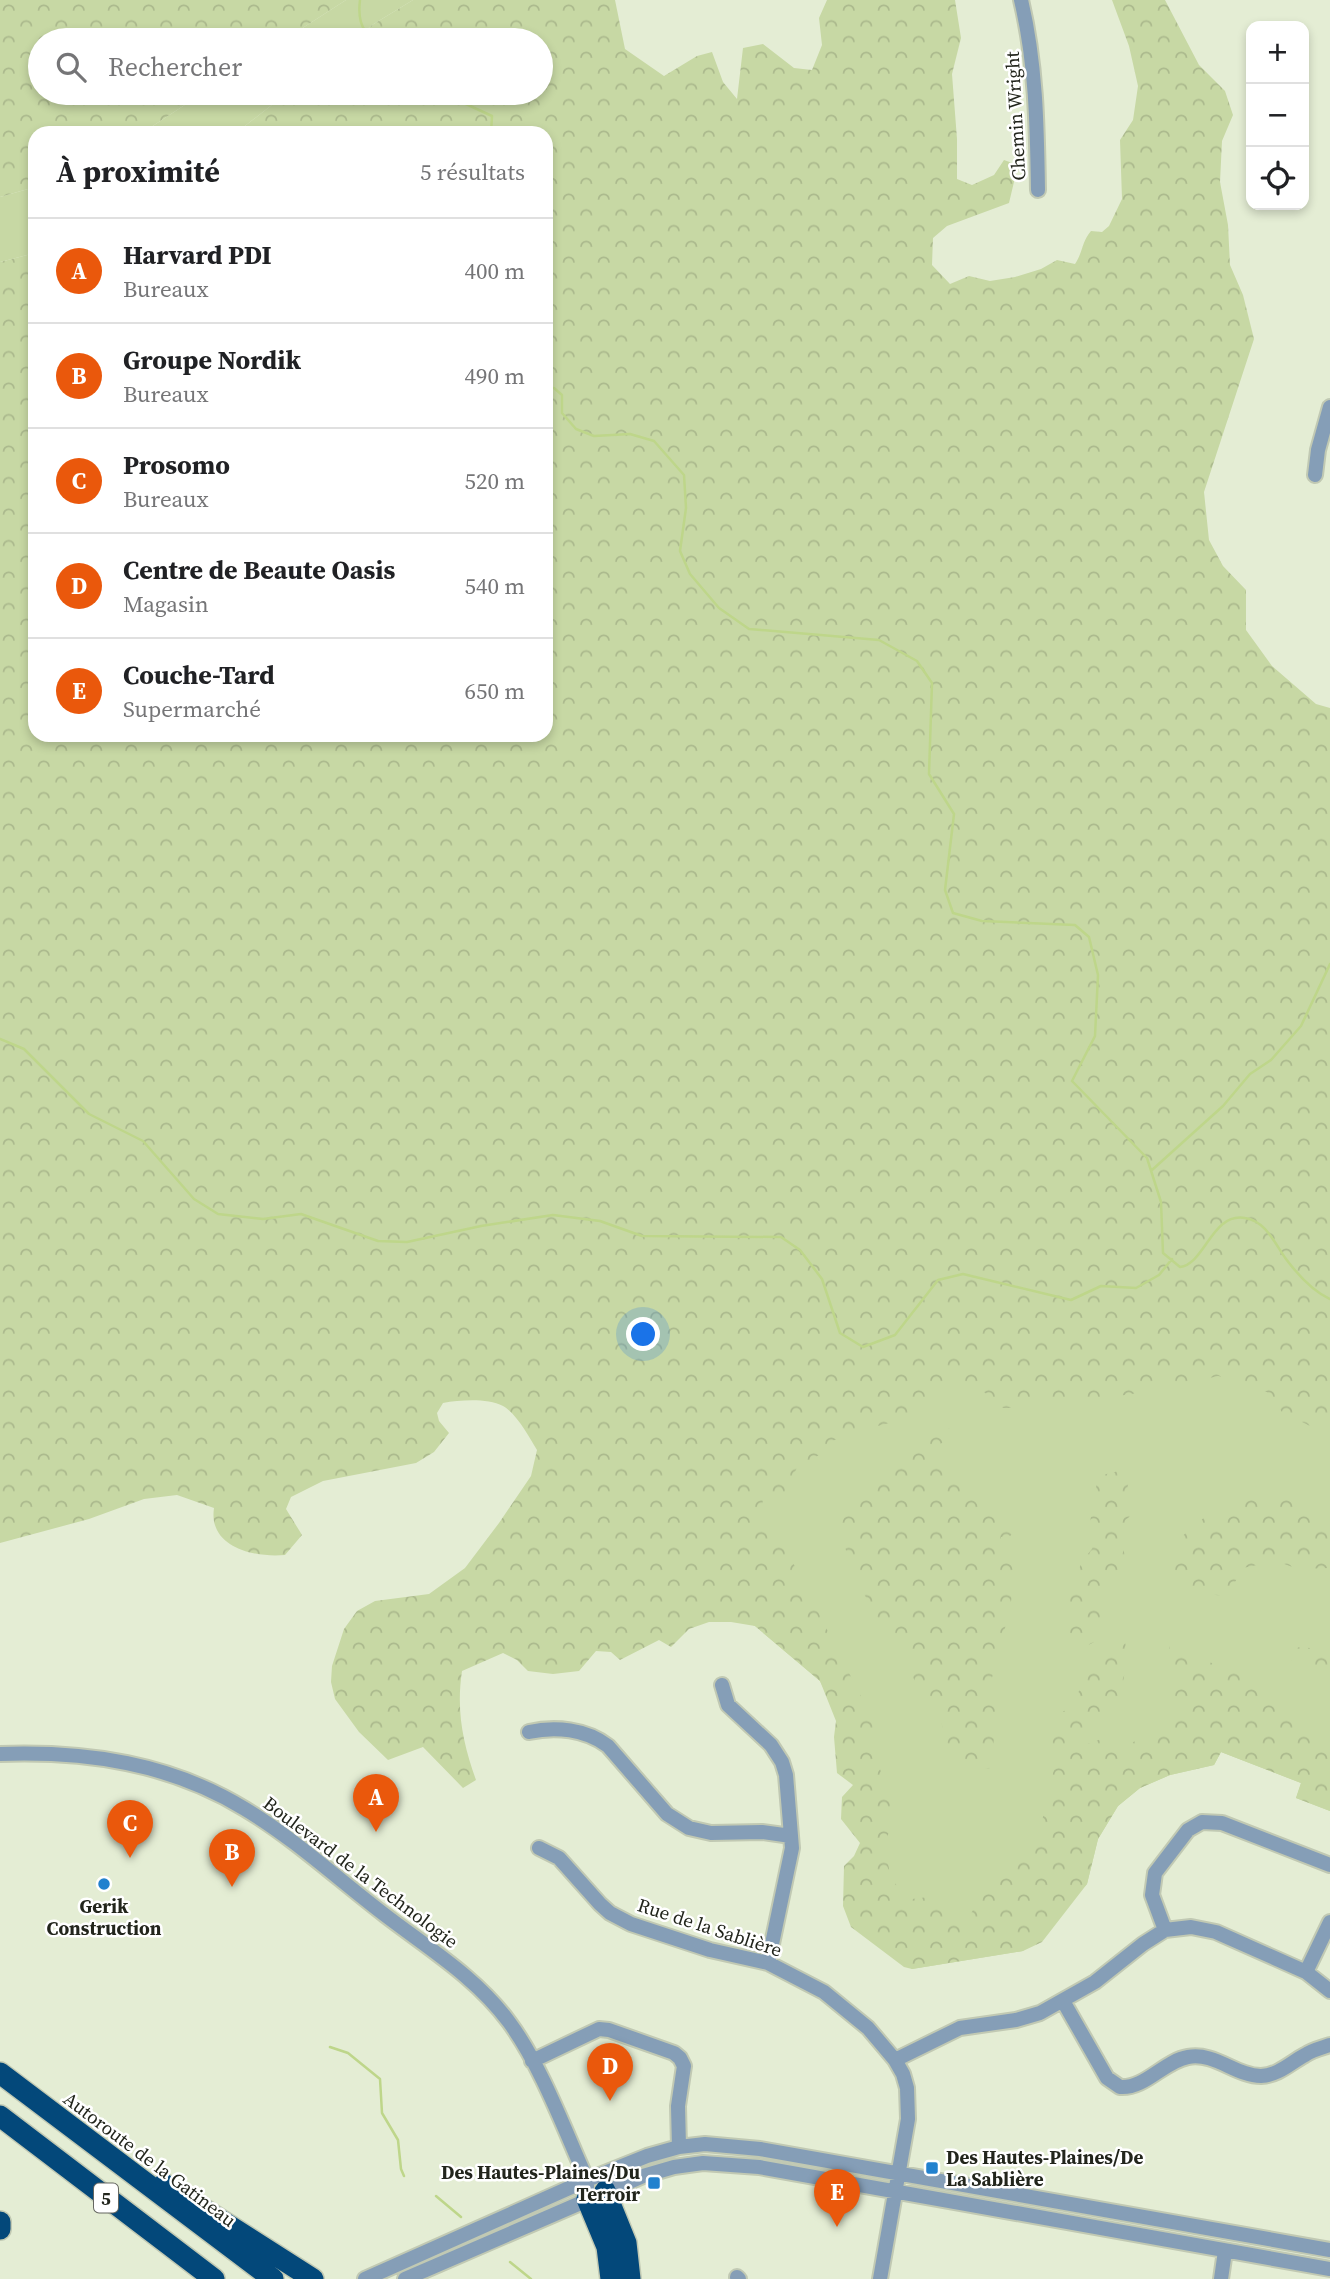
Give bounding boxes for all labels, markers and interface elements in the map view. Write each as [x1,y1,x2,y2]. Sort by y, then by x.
map controls [1246,21,1309,210]
button: + [1246,21,1309,84]
search box [28,28,553,105]
icon: search [52,48,90,86]
text: Rechercher [108,49,242,85]
street label: Chemin Wright [999,50,1031,181]
button: − [1246,84,1309,147]
button: locate [1246,147,1309,210]
text: À proximité [56,151,220,192]
text: 5 résultats [420,156,525,188]
text: Harvard PDI [123,237,272,273]
text: A [71,255,87,287]
text: 400 m [464,255,525,287]
text: Bureaux [123,273,209,305]
text: Groupe Nordik [123,342,301,378]
text: B [72,360,86,392]
text: 490 m [464,360,525,392]
text: Bureaux [123,378,209,410]
text: Prosomo [123,447,230,483]
text: C [72,465,86,497]
text: 520 m [464,465,525,497]
text: Bureaux [123,483,209,515]
text: Centre de Beaute Oasis [123,552,395,588]
text: D [71,570,87,602]
text: 540 m [464,570,525,602]
text: Magasin [123,588,209,620]
text: Couche-Tard [123,657,275,693]
text: E [72,675,86,707]
text: 650 m [464,675,525,707]
text: Supermarché [123,693,261,725]
your location [626,1317,660,1351]
pin: A [353,1774,399,1832]
street label: Boulevard de la Technologie [258,1790,464,1954]
pin: C [107,1800,153,1858]
pin: B [209,1829,255,1887]
marker: Gerik Construction [96,1876,112,1892]
street label: Rue de la Sablière [634,1891,786,1963]
place label: Gerik Construction [47,1893,162,1941]
pin: D [587,2043,633,2101]
street label: Autoroute de la Gatineau [58,2085,242,2233]
place label: Des Hautes-Plaines/De La Sablière [946,2144,1143,2192]
place label: Des Hautes-Plaines/Du Terroir [441,2159,640,2207]
marker: Des Hautes-Plaines/De La Sablière [924,2160,940,2176]
pin: E [814,2169,860,2227]
marker: Des Hautes-Plaines/Du Terroir [646,2175,662,2191]
road number: 5 [94,2184,118,2212]

